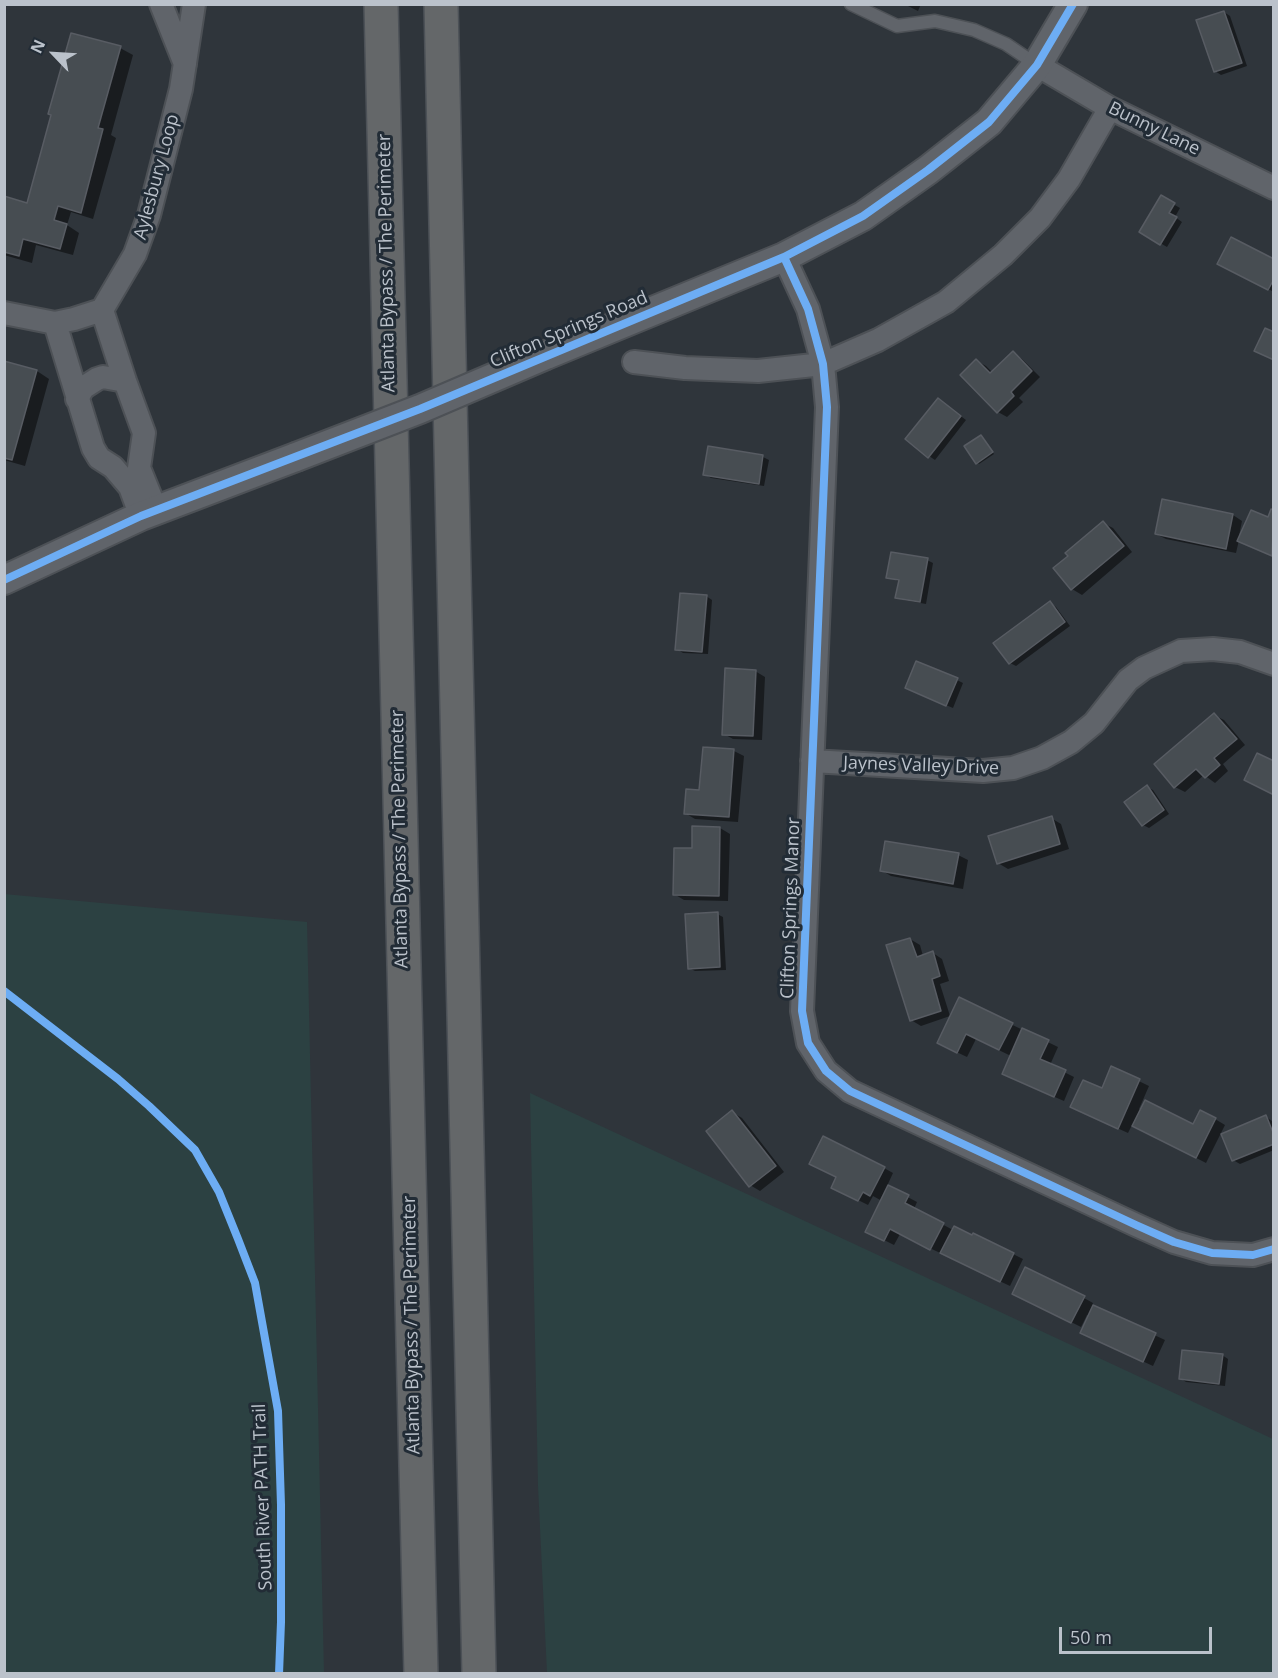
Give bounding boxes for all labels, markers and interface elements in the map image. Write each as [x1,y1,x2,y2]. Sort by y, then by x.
north arrow [24,24,84,84]
text: N [25,36,50,57]
street label: Bunny Lane [1105,98,1203,160]
street label: Aylesbury Loop [130,112,184,242]
street label: Atlanta Bypass / The Perimeter [374,134,400,392]
street label: Clifton Springs Road [487,287,651,373]
street label: Atlanta Bypass / The Perimeter [387,710,413,968]
street label: Jaynes Valley Drive [843,752,999,780]
street label: Clifton Springs Manor [777,817,805,999]
street label: Atlanta Bypass / The Perimeter [399,1196,425,1454]
street label: South River PATH Trail [249,1403,277,1591]
scale bar [1062,1615,1215,1653]
text: 50 m [1070,1625,1112,1649]

